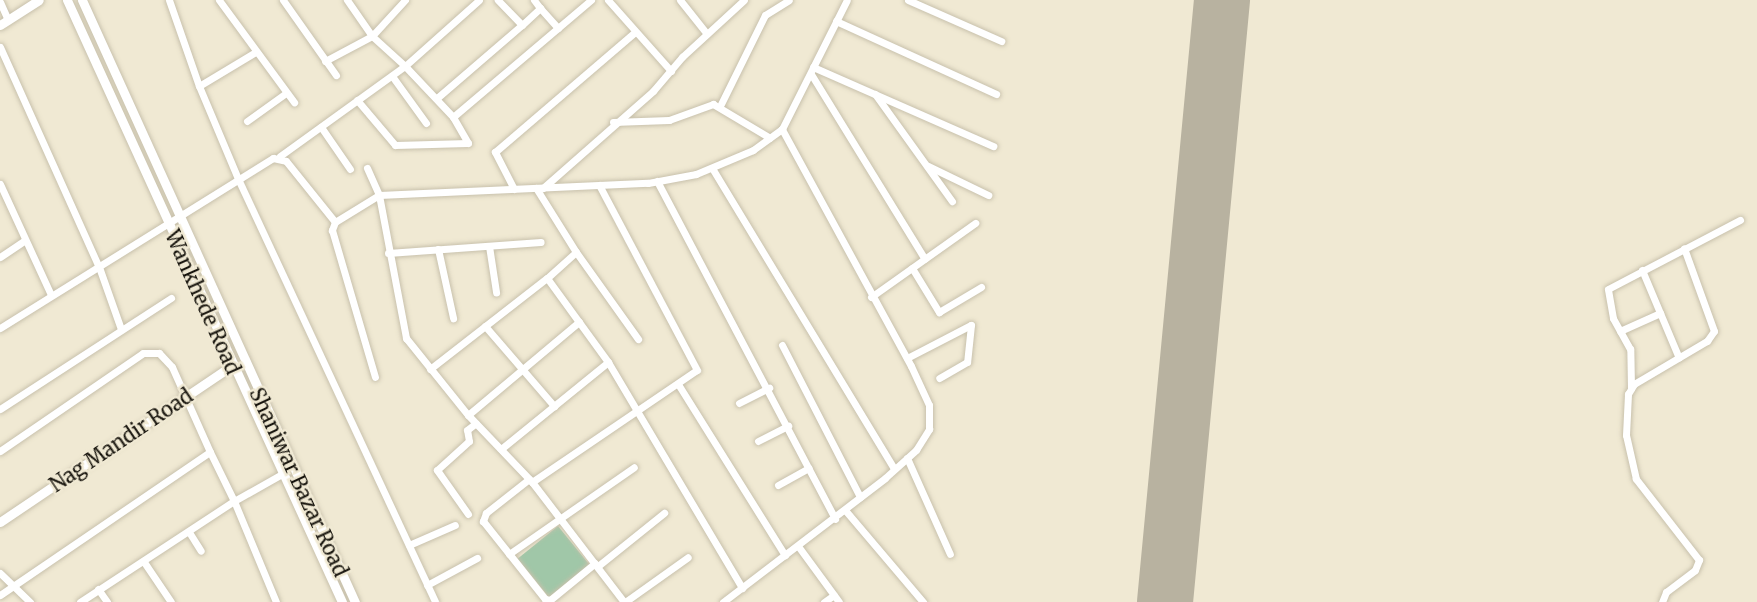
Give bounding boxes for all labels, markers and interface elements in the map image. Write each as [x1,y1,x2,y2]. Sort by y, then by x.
street label: Wankhede Road [160,226,246,378]
street label: Nag Mandir Road [45,383,197,497]
street label: Shaniwar Bazar Road [245,384,353,580]

